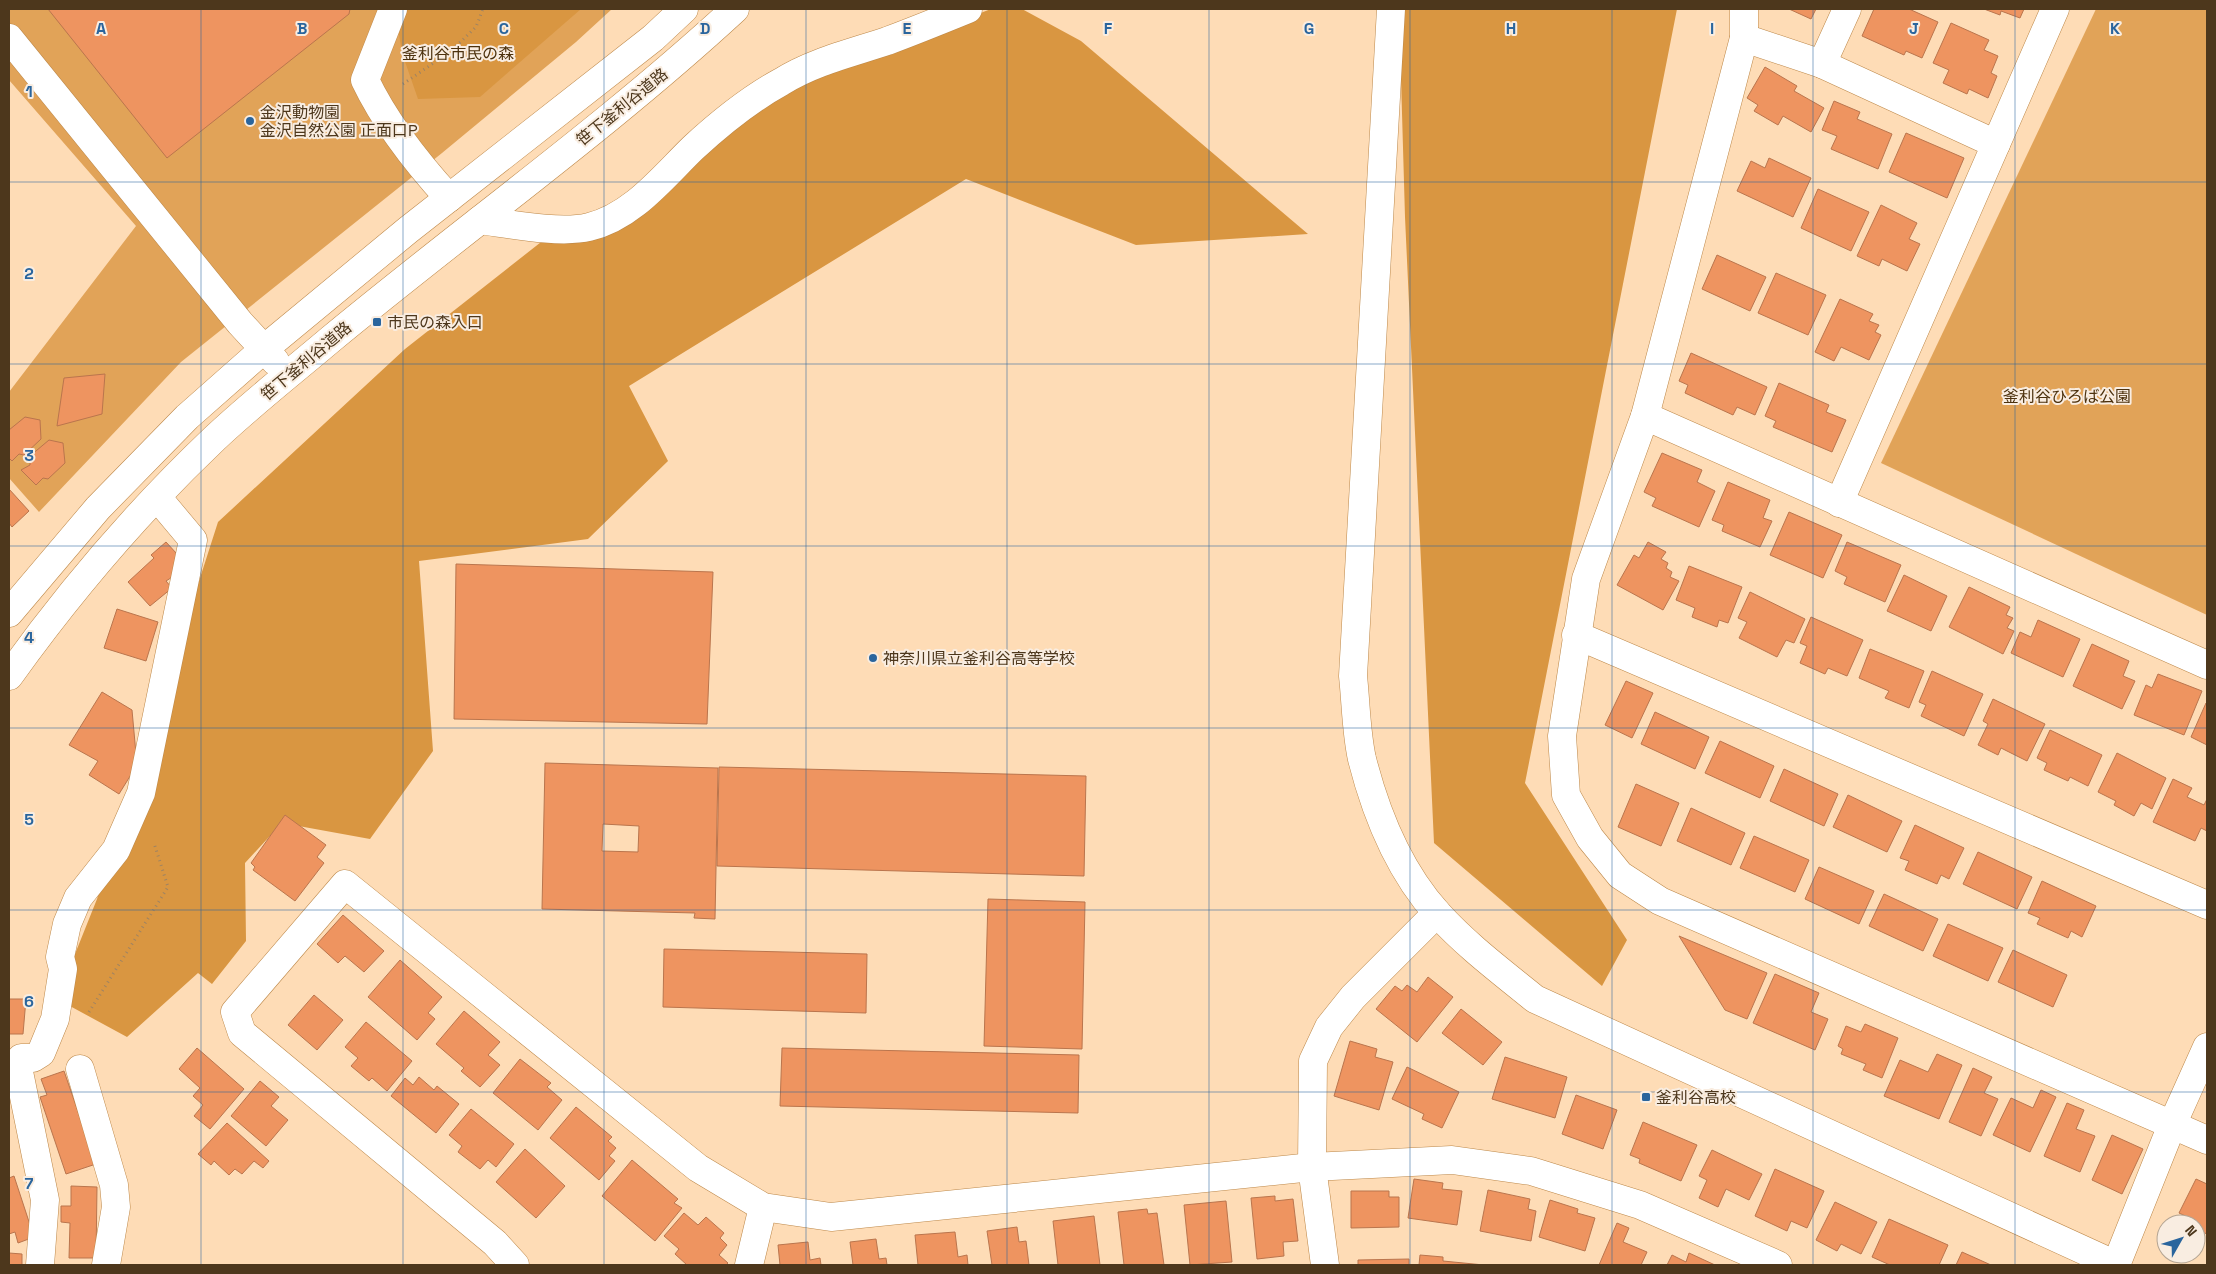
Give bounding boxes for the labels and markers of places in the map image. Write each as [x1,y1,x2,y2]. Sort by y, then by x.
place label: 金沢動物園 金沢自然公園 正面口P [260,102,418,141]
marker: 金沢動物園 金沢自然公園 正面口P [244,115,256,127]
place label: 市民の森入口 [387,312,483,333]
marker: 市民の森入口 [371,316,383,328]
place label: 神奈川県立釜利谷高等学校 [883,648,1075,669]
marker: 神奈川県立釜利谷高等学校 [867,652,879,664]
place label: 釜利谷高校 [1656,1087,1736,1108]
marker: 釜利谷高校 [1640,1091,1652,1103]

